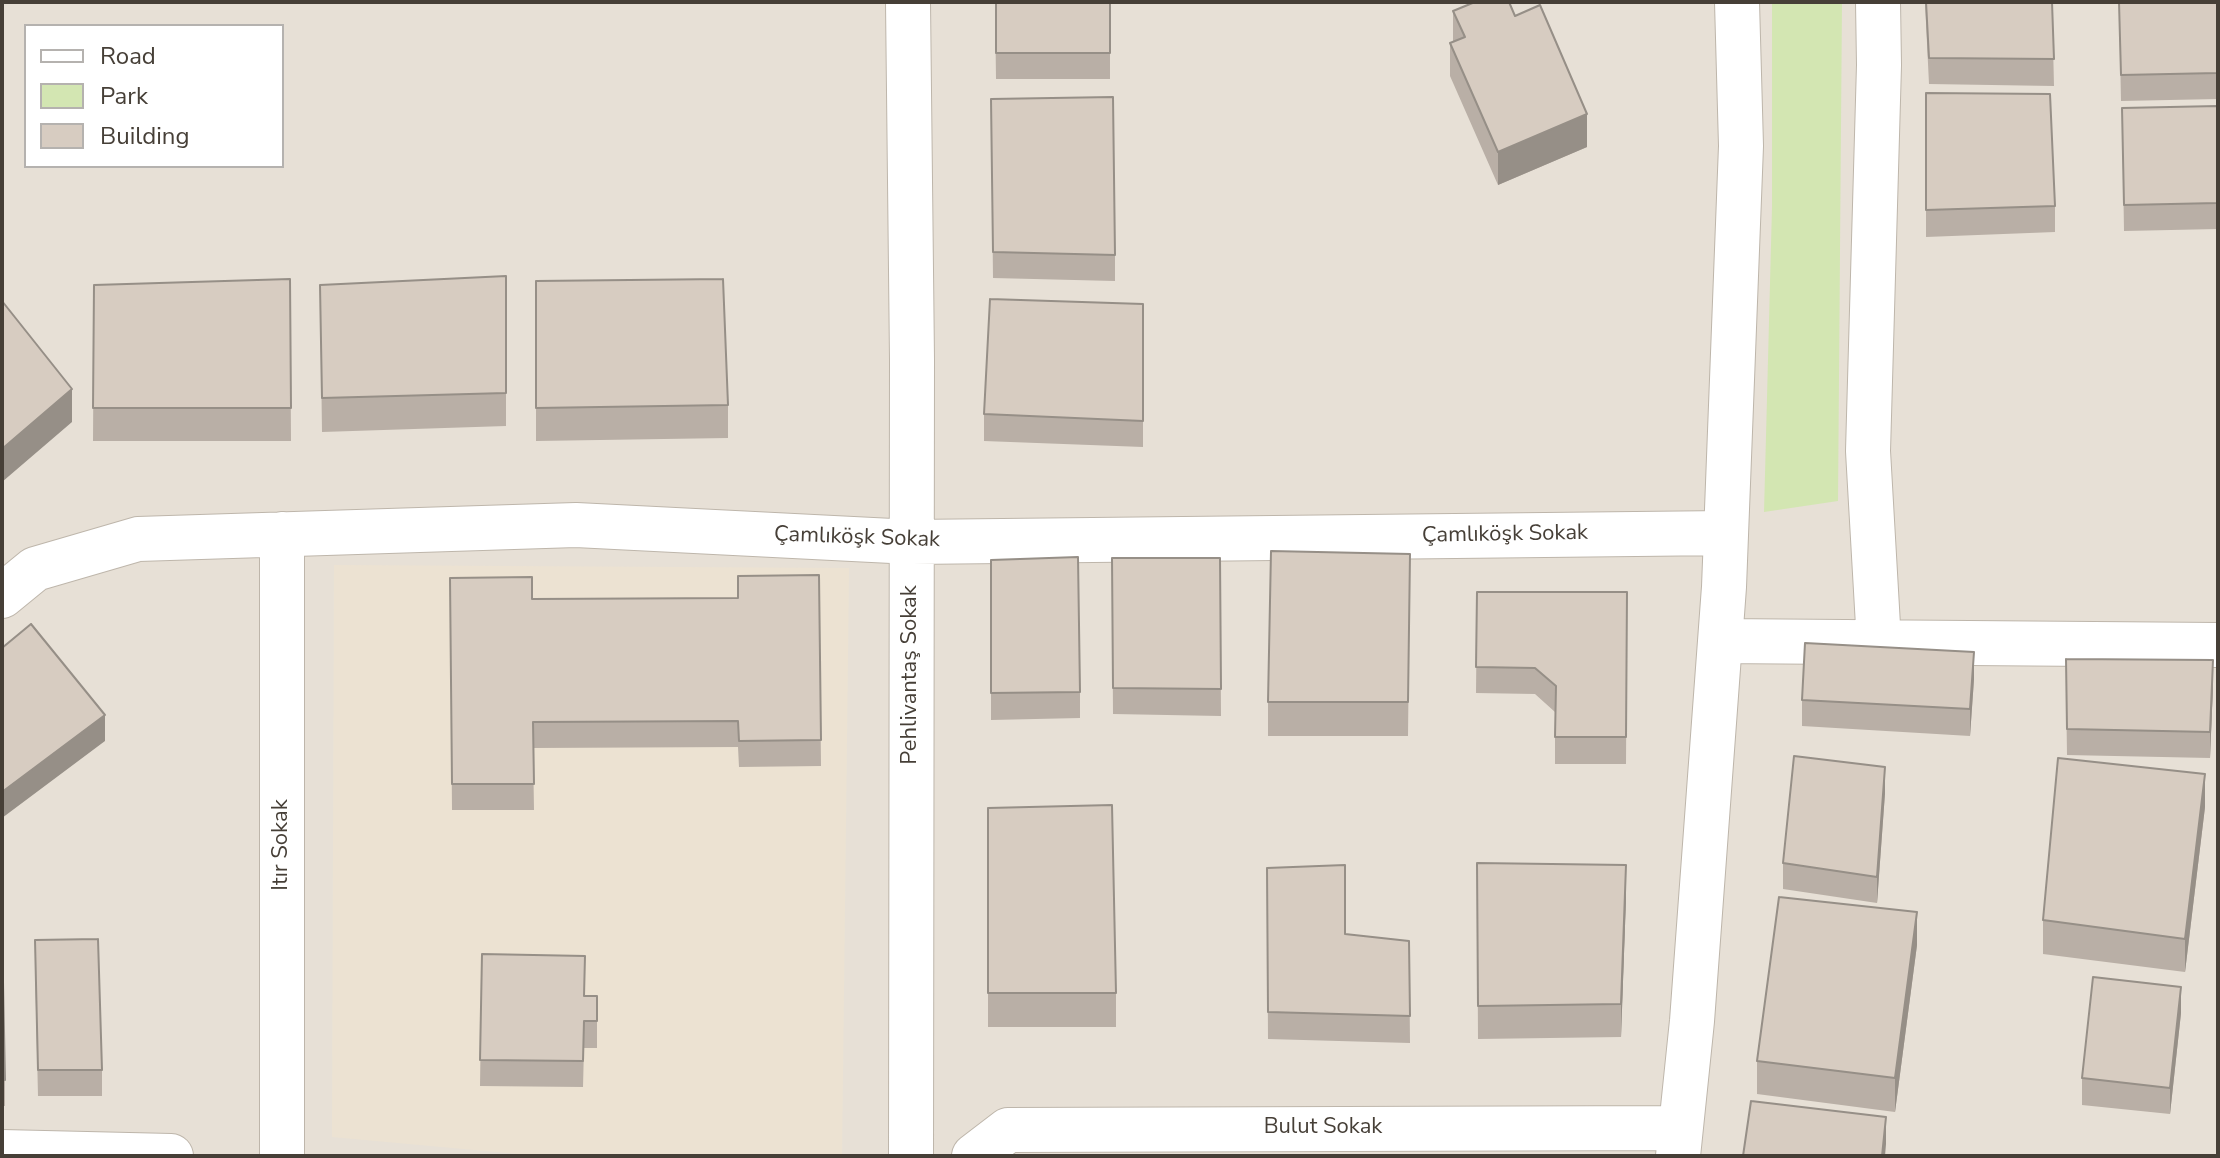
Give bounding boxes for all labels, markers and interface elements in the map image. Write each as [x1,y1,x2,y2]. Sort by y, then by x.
legend [24,24,284,168]
text: Road [100,40,156,72]
text: Park [100,80,148,112]
text: Building [100,120,190,152]
street label: Çamlıköşk Sokak [1422,520,1588,550]
street label: Çamlıköşk Sokak [774,522,940,554]
street label: Pehlivantaş Sokak [898,585,924,765]
street label: Itır Sokak [269,799,295,891]
street label: Bulut Sokak [1264,1115,1382,1141]

